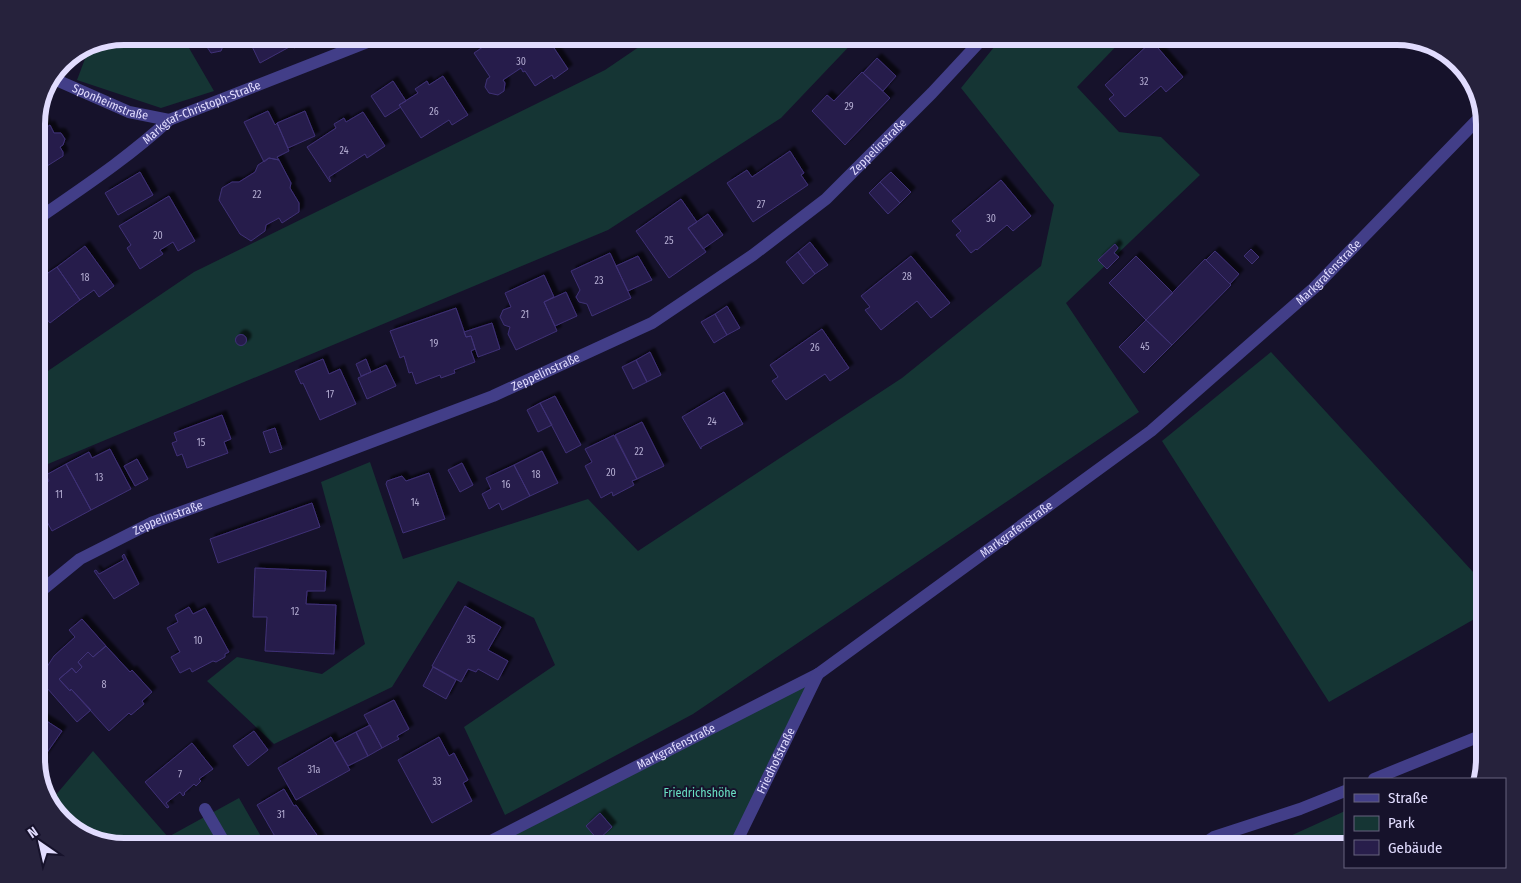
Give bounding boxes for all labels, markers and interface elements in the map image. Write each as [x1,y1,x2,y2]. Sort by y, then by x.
house number: 30 [516,56,526,68]
house number: 32 [1140,76,1149,88]
street label: Markgraf-Christoph-Straße [140,78,263,147]
street label: Sponheimstraße [70,81,149,123]
house number: 29 [844,101,854,113]
house number: 26 [429,106,439,118]
street label: Zeppelinstraße [847,116,909,178]
house number: 24 [339,145,349,157]
house number: 22 [253,189,262,201]
house number: 27 [757,199,765,211]
house number: 30 [986,213,996,225]
house number: 20 [153,230,163,242]
house number: 25 [665,235,674,247]
street label: Markgrafenstraße [1293,237,1364,308]
house number: 28 [902,271,912,283]
house number: 18 [81,272,89,284]
house number: 23 [595,275,604,287]
house number: 21 [521,309,529,321]
house number: 19 [430,338,439,350]
house number: 45 [1140,341,1150,353]
house number: 26 [810,342,820,354]
street label: Zeppelinstraße [509,350,582,394]
house number: 17 [326,389,334,401]
house number: 24 [707,416,717,428]
house number: 15 [197,437,206,449]
house number: 22 [635,446,644,458]
house number: 20 [606,467,616,479]
house number: 18 [532,469,540,481]
house number: 13 [95,472,104,484]
house number: 16 [502,479,510,491]
house number: 11 [55,489,63,501]
house number: 14 [411,497,420,509]
street label: Zeppelinstraße [131,498,205,538]
street label: Markgrafenstraße [977,498,1055,560]
house number: 12 [291,606,300,618]
house number: 35 [466,634,476,646]
house number: 10 [193,635,203,647]
house number: 8 [102,679,107,691]
street label: Markgrafenstraße [634,721,718,772]
street label: Friedhofstraße [754,725,798,796]
house number: 31a [307,764,321,776]
house number: 7 [178,769,182,781]
house number: 33 [432,776,442,788]
legend [1344,778,1506,868]
park label: Friedrichshöhe [663,786,737,800]
text: Straße [1388,789,1428,807]
house number: 31 [277,809,285,821]
text: Park [1388,814,1415,832]
north arrow [15,818,65,868]
text: N [25,823,41,842]
text: Gebäude [1388,839,1443,857]

